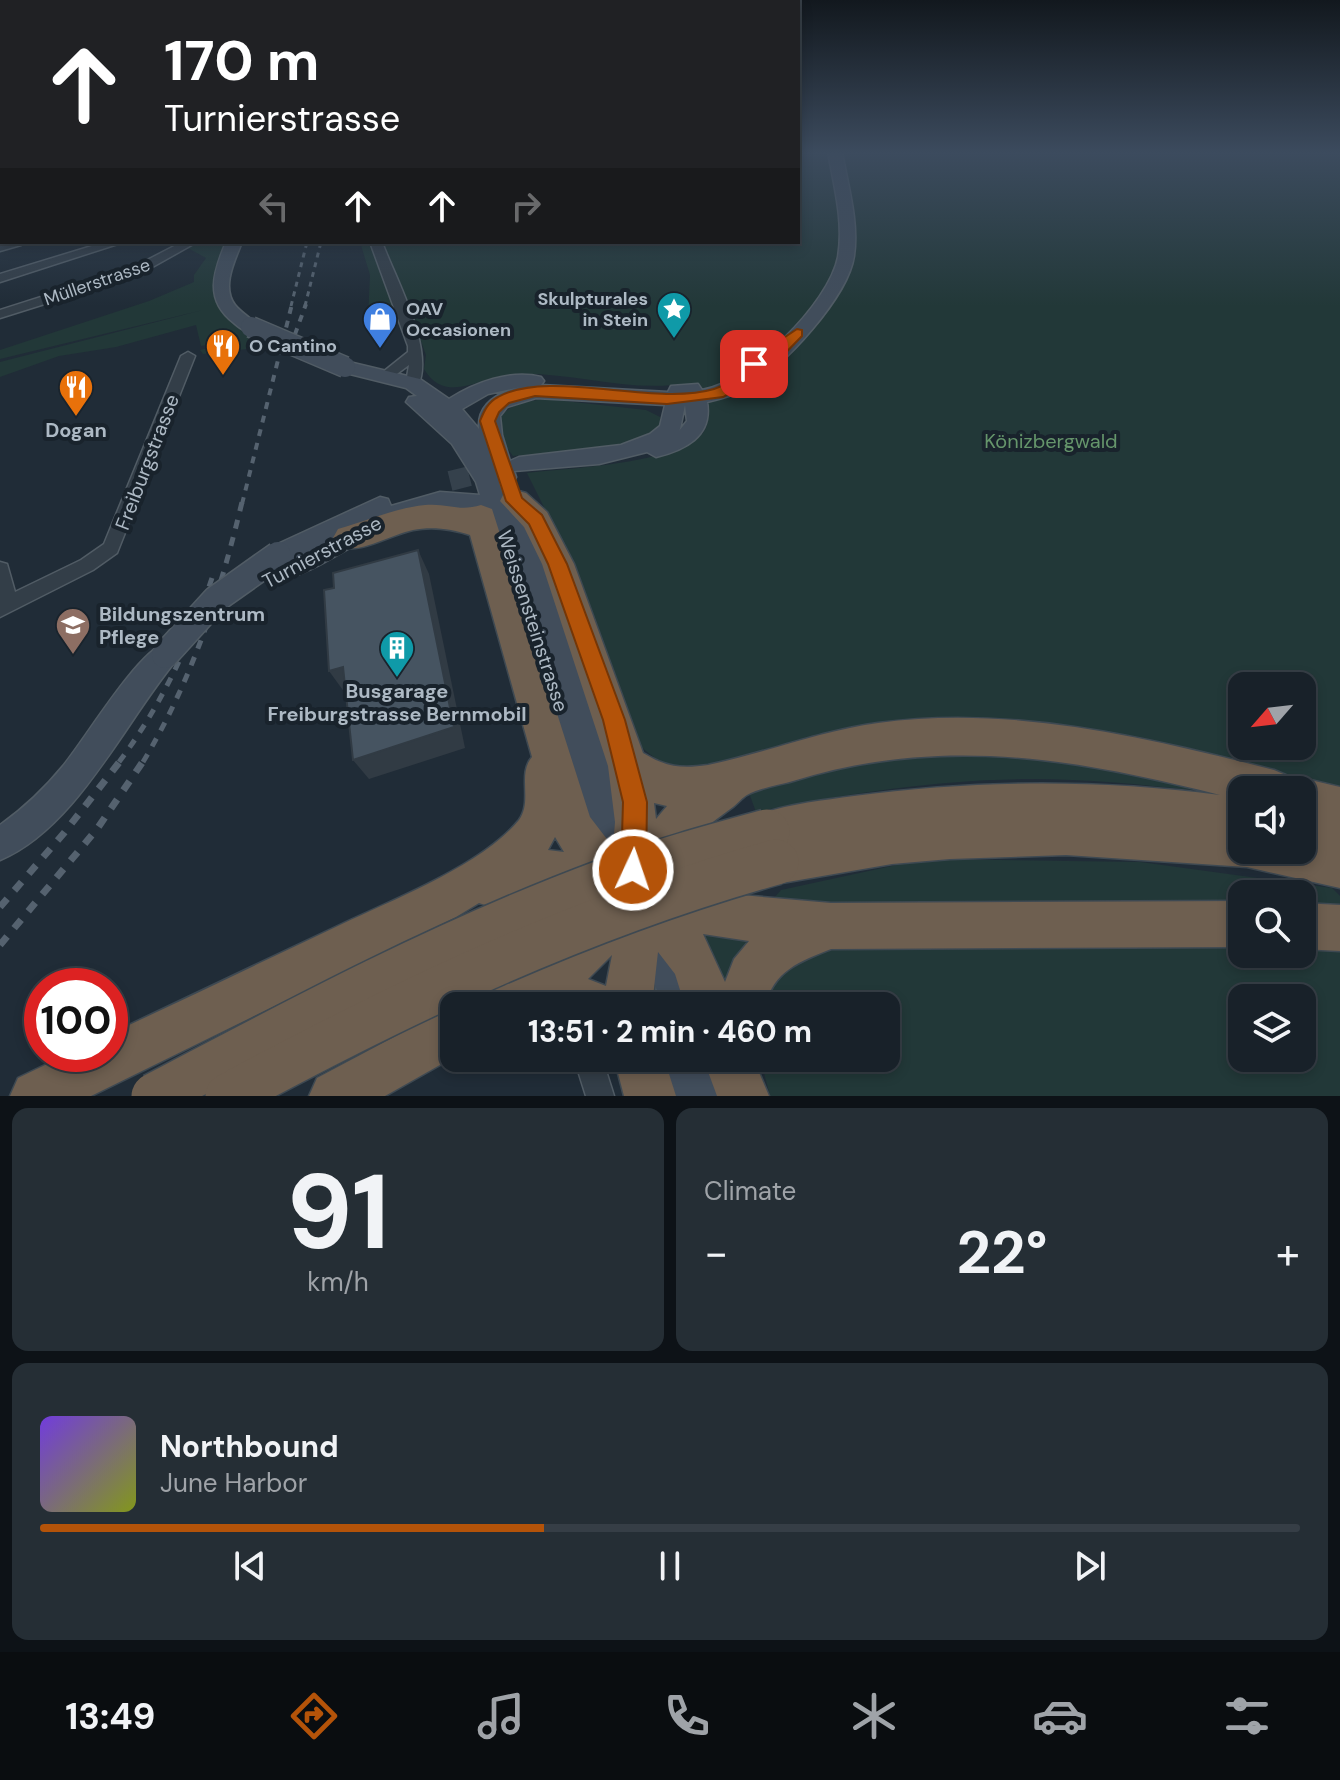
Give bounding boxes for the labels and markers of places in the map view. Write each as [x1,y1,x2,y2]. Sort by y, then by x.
place label: Skulpturales in Stein [537,287,648,332]
place icon: Skulpturales in Stein [655,290,693,340]
place label: OAV Occasionen [406,297,511,342]
shop icon: OAV Occasionen [361,300,399,350]
restaurant icon: O Cantino [204,327,242,377]
pin [720,330,788,398]
place label: O Cantino [249,334,337,358]
restaurant icon: Dogan [57,368,95,418]
place label: Dogan [45,417,107,443]
place label: Bildungszentrum Pflege [99,601,265,650]
school or university icon: Bildungszentrum Pflege [54,606,92,656]
building icon: Busgarage Freiburgstrasse Bernmobil [378,629,416,679]
place label: Busgarage Freiburgstrasse Bernmobil [267,678,527,727]

